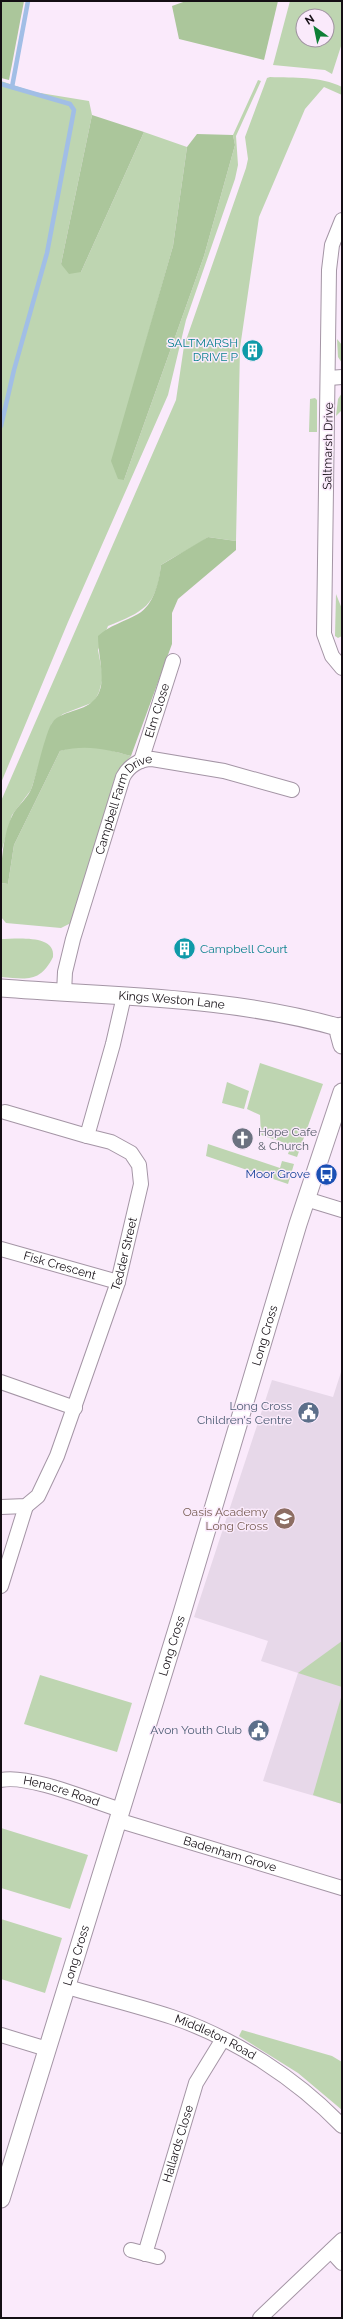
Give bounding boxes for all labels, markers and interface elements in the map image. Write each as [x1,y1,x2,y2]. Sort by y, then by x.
north arrow [295,8,335,48]
text: N [303,12,317,28]
place label: SALTMARSH DRIVE P [167,336,239,364]
building icon: SALTMARSH DRIVE P [240,337,266,363]
street label: Saltmarsh Drive [320,402,336,490]
street label: Elm Close [142,682,172,739]
street label: Campbell Farm Drive [92,752,153,856]
building icon: Campbell Court [171,936,197,962]
place label: Campbell Court [200,942,288,956]
street label: Kings Weston Lane [118,988,225,1012]
place label: Hope Cafe & Church [258,1125,317,1153]
church icon: Hope Cafe & Church [229,1126,255,1152]
bus stop icon: Moor Grove [313,1161,339,1187]
place label: Moor Grove [246,1167,310,1181]
street label: Tedder Street [108,1216,140,1293]
street label: Fisk Crescent [22,1249,98,1282]
street label: Long Cross [249,1303,280,1367]
place label: Long Cross Children's Centre [197,1399,292,1427]
public building icon: Long Cross Children's Centre [295,1400,321,1426]
place label: Oasis Academy Long Cross [183,1505,268,1533]
school or university icon: Oasis Academy Long Cross [271,1506,297,1532]
street label: Long Cross [156,1614,188,1678]
public building icon: Avon Youth Club [245,1717,271,1743]
place label: Avon Youth Club [150,1723,242,1737]
street label: Henacre Road [22,1773,101,1809]
street label: Badenham Grove [182,1833,278,1875]
street label: Long Cross [60,1923,92,1987]
street label: Middleton Road [173,2012,258,2062]
street label: Hallards Close [160,2103,196,2184]

